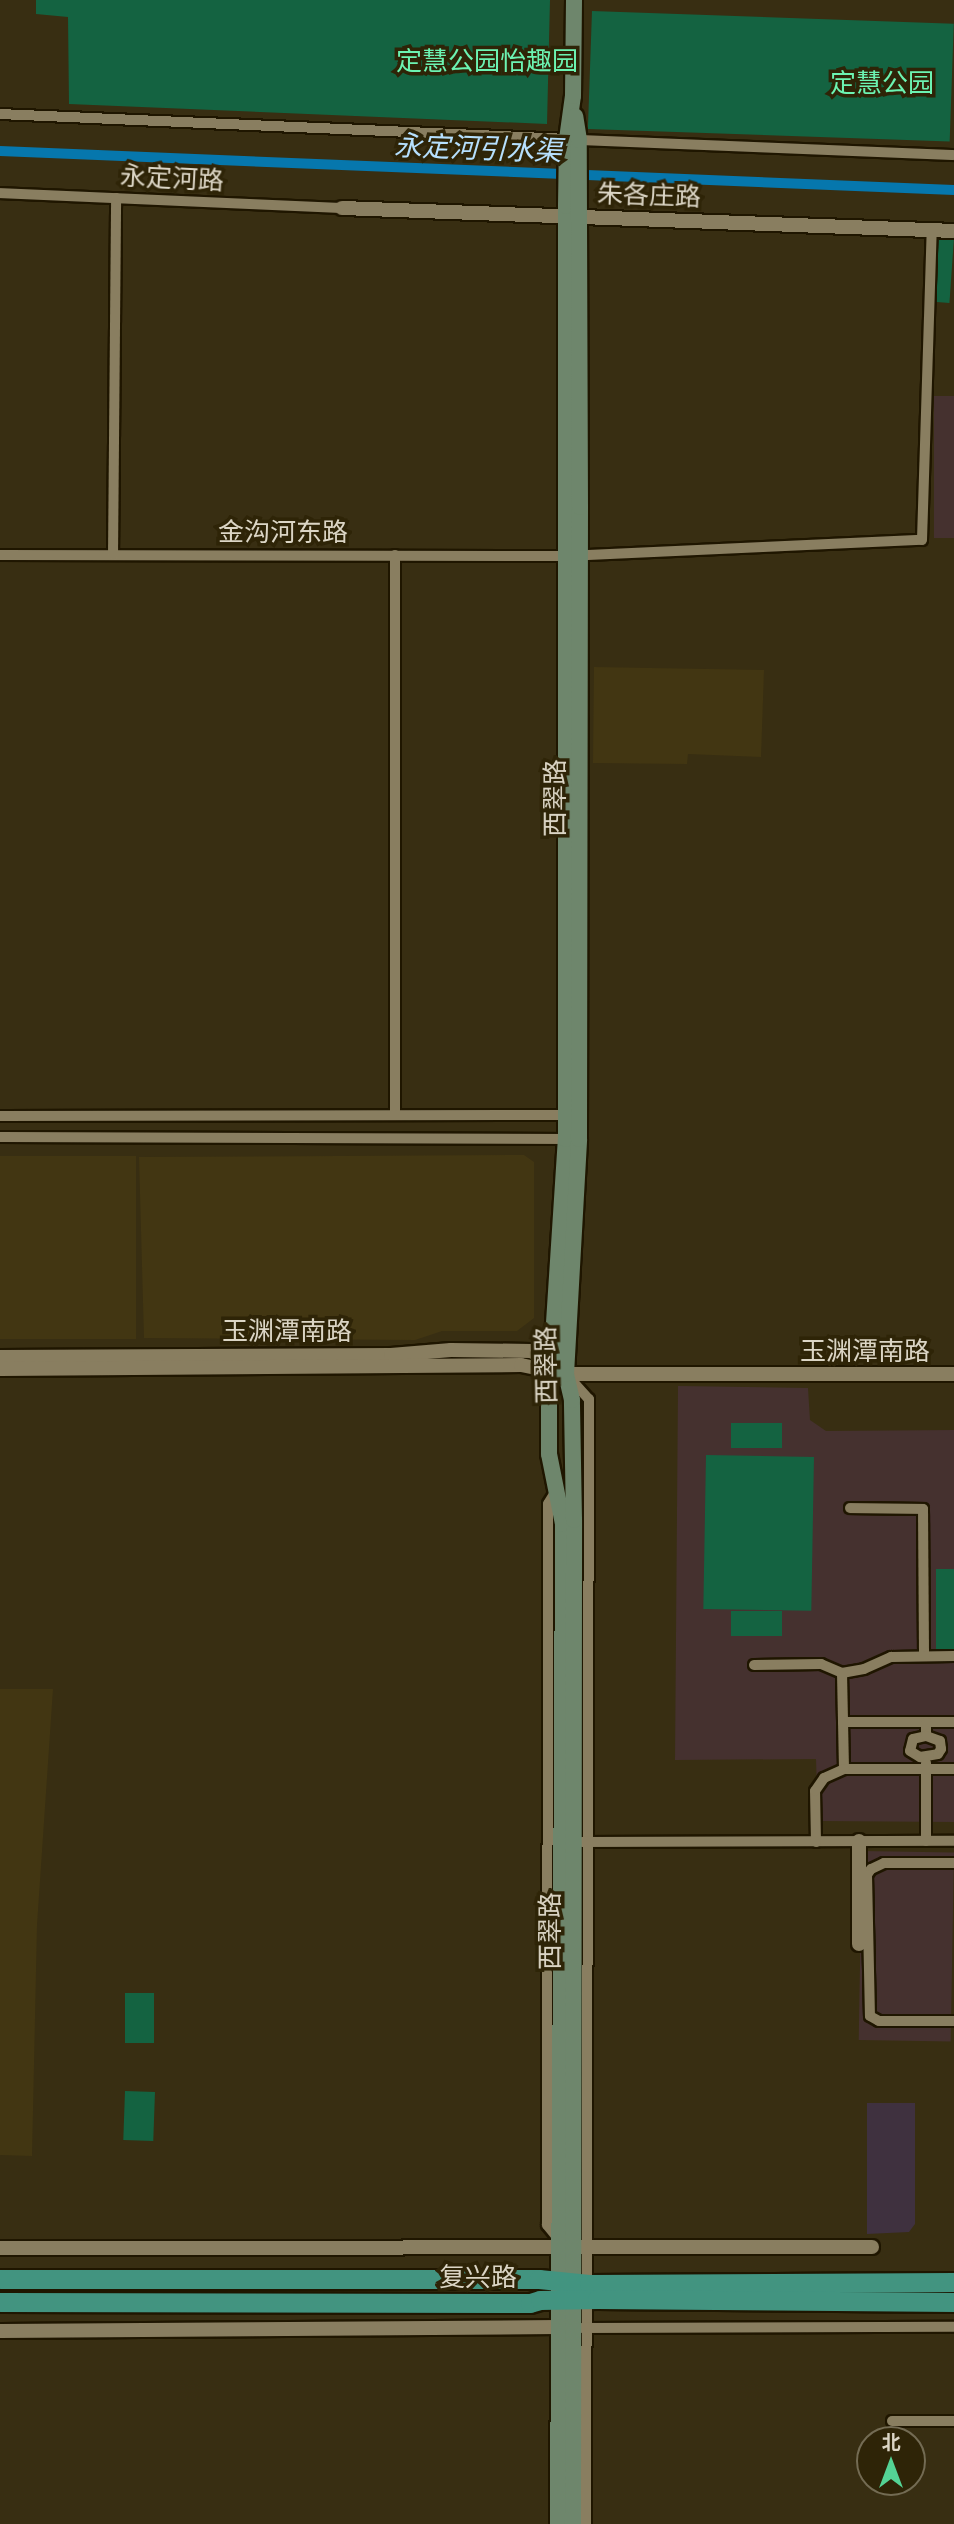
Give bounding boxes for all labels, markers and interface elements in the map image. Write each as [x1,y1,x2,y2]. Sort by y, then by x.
park label: 定慧公园怡趣园 [396,45,578,77]
park label: 定慧公园 [830,67,934,99]
water label: 永定河引水渠 [393,128,563,168]
street label: 永定河路 [119,160,225,196]
street label: 朱各庄路 [596,178,702,212]
street label: 金沟河东路 [218,516,348,548]
street label: 西翠路 [539,759,571,837]
street label: 玉渊潭南路 [222,1315,352,1347]
street label: 西翠路 [530,1326,562,1404]
street label: 玉渊潭南路 [800,1335,930,1367]
street label: 西翠路 [534,1892,566,1970]
street label: 复兴路 [439,2261,517,2293]
north arrow [856,2426,926,2496]
text: 北 [881,2430,901,2454]

